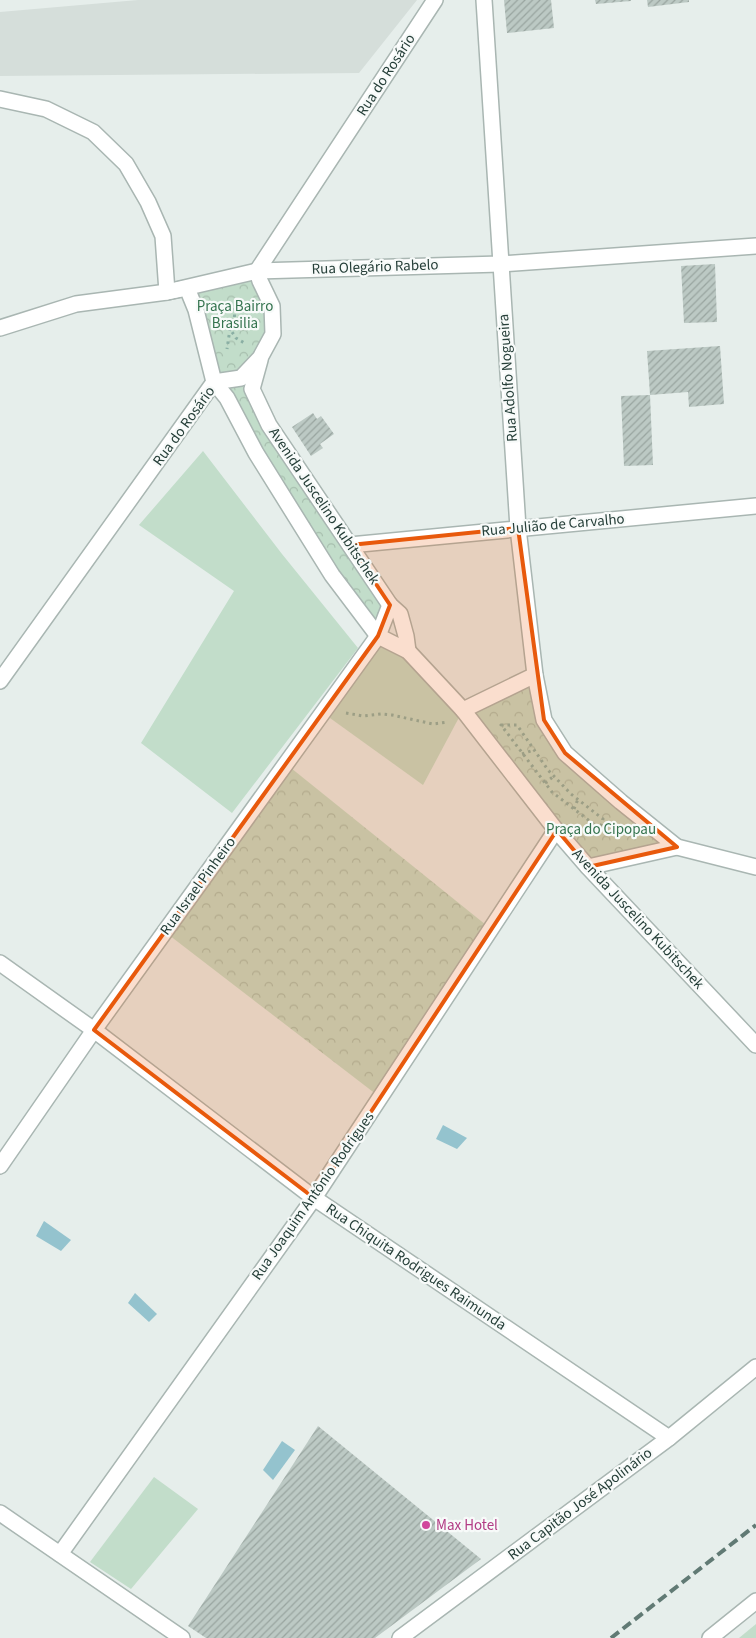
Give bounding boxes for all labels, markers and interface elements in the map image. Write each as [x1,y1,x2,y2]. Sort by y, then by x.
street label: Rua do Rosário [352,30,420,120]
street label: Rua Olegário Rabelo [311,254,439,280]
park label: Praça Bairro Brasilia [197,296,273,334]
street label: Rua Adolfo Nogueira [493,313,523,443]
street label: Rua do Rosário [148,382,220,470]
street label: Avenida Juscelino Kubitschek [263,423,385,589]
street label: Rua Julião de Carvalho [481,508,625,542]
park label: Praça do Cipopau [546,819,656,840]
street label: Rua Israel Pinheiro [155,832,241,940]
street label: Avenida Juscelino Kubitschek [567,844,709,994]
street label: Rua Joaquim Antônio Rodrigues [247,1108,379,1284]
street label: Rua Chiquita Rodrigues Raimunda [322,1199,510,1335]
street label: Rua Capitão José Apolinário [504,1443,656,1565]
place label: Max Hotel [436,1515,498,1536]
marker: Max Hotel [420,1519,432,1531]

